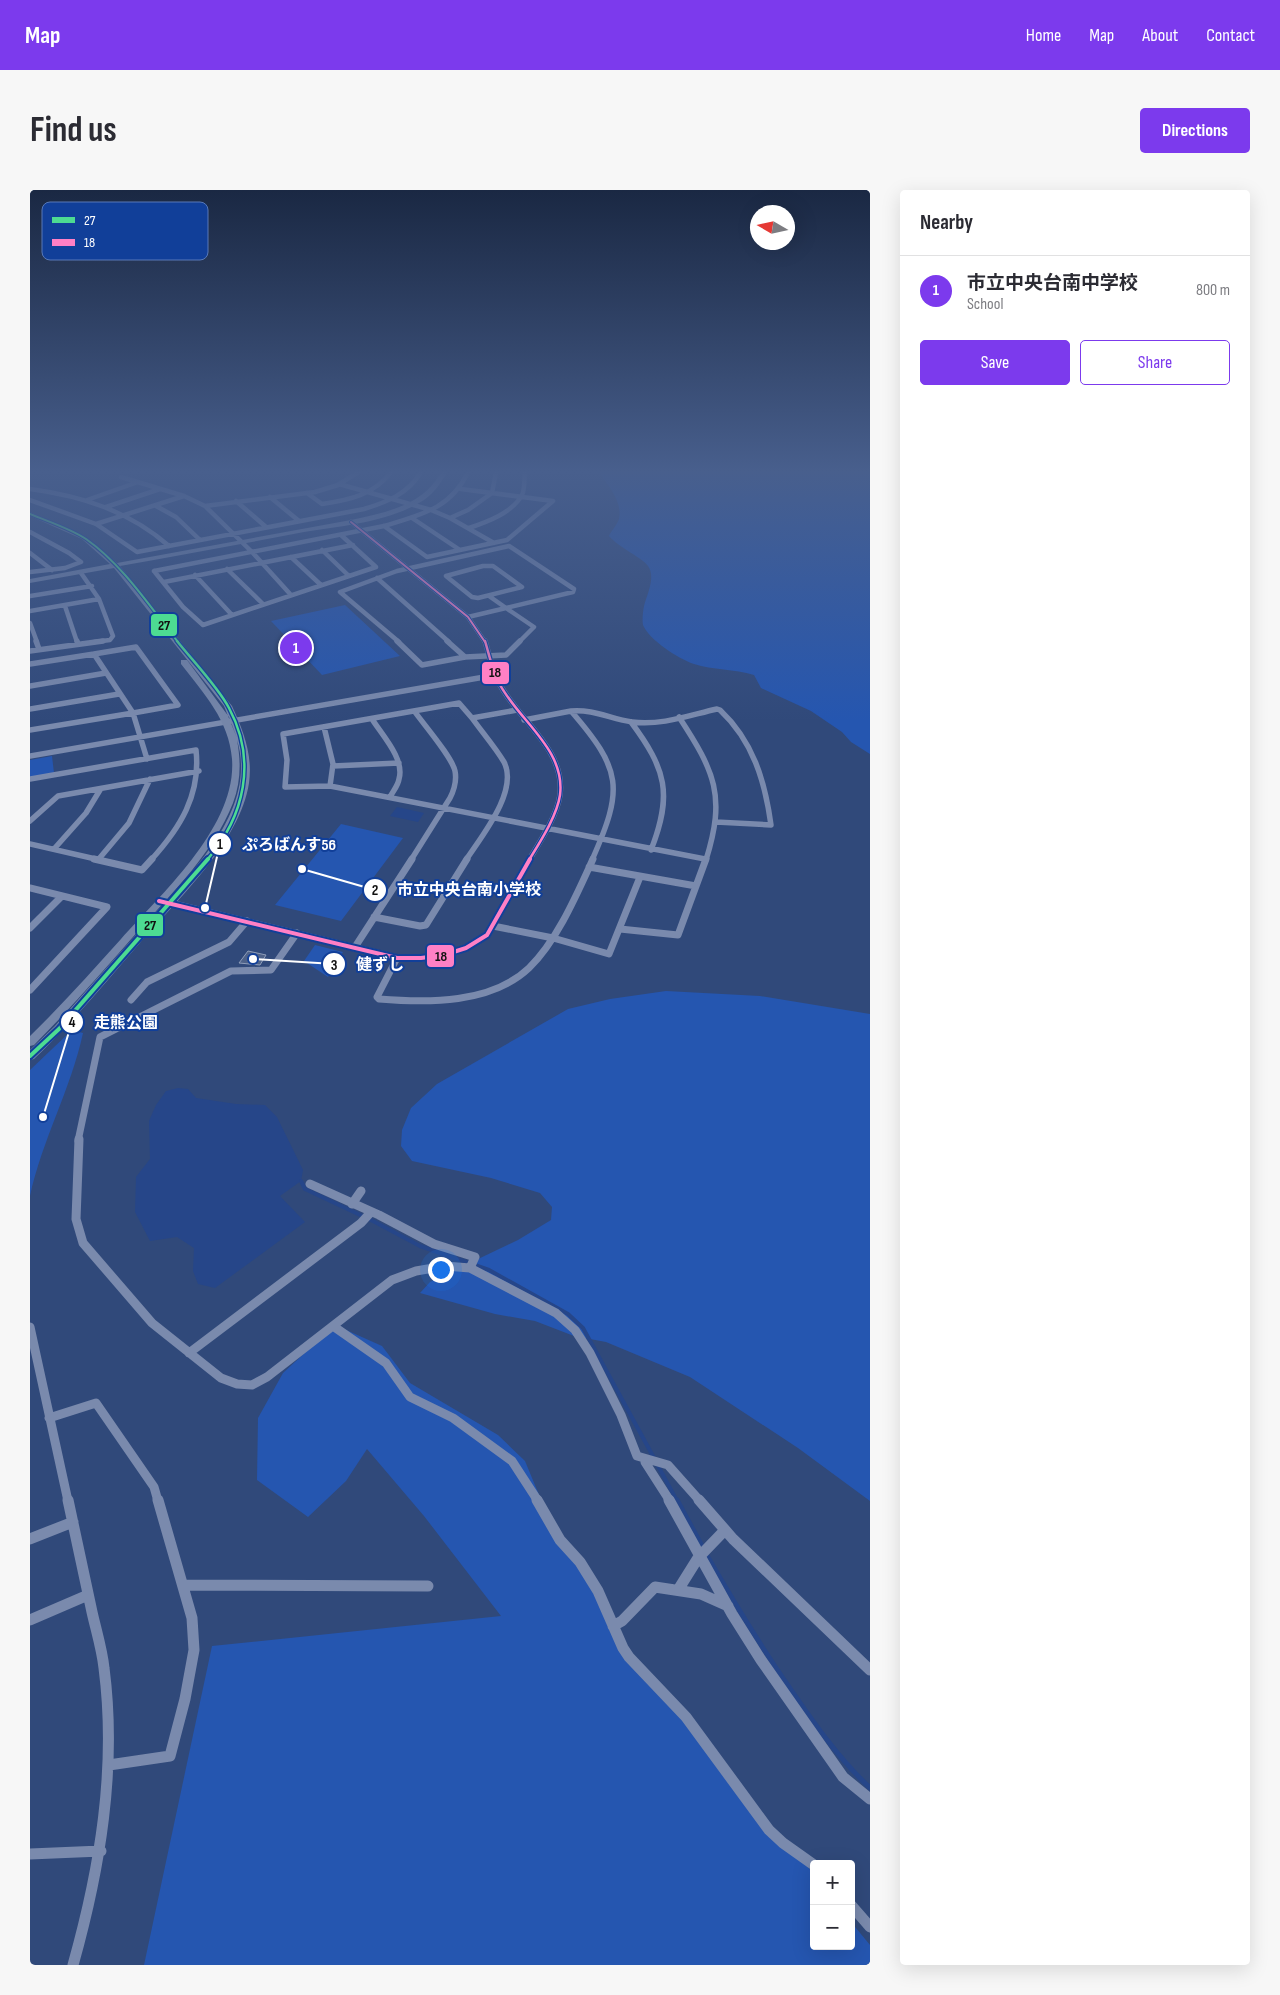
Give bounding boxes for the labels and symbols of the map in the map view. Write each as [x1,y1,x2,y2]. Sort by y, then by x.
legend [42,202,208,260]
north arrow [750,205,795,250]
text: 27 [84,212,96,229]
text: 18 [84,234,95,251]
line badge: 27 [150,613,178,637]
text: 27 [158,617,171,634]
pin: 1 [280,629,312,667]
line badge: 18 [481,661,510,685]
text: 18 [489,664,501,681]
callout: ぷろばんす56 [207,829,347,860]
text: 1 [217,835,223,854]
text: ぷろばんす56 [242,836,336,855]
callout: 市立中央台南小学校 [362,874,551,905]
text: 2 [372,881,378,900]
text: 市立中央台南小学校 [397,881,541,900]
line badge: 27 [136,913,164,937]
text: 27 [144,917,157,934]
line badge: 18 [426,944,455,968]
text: 18 [435,948,447,965]
callout: 健ずし [321,949,414,980]
text: 3 [331,956,338,975]
text: 健ずし [356,956,404,975]
callout: 走熊公園 [59,1007,168,1038]
text: 4 [69,1013,76,1032]
text: 走熊公園 [94,1013,158,1033]
your location [428,1257,454,1283]

